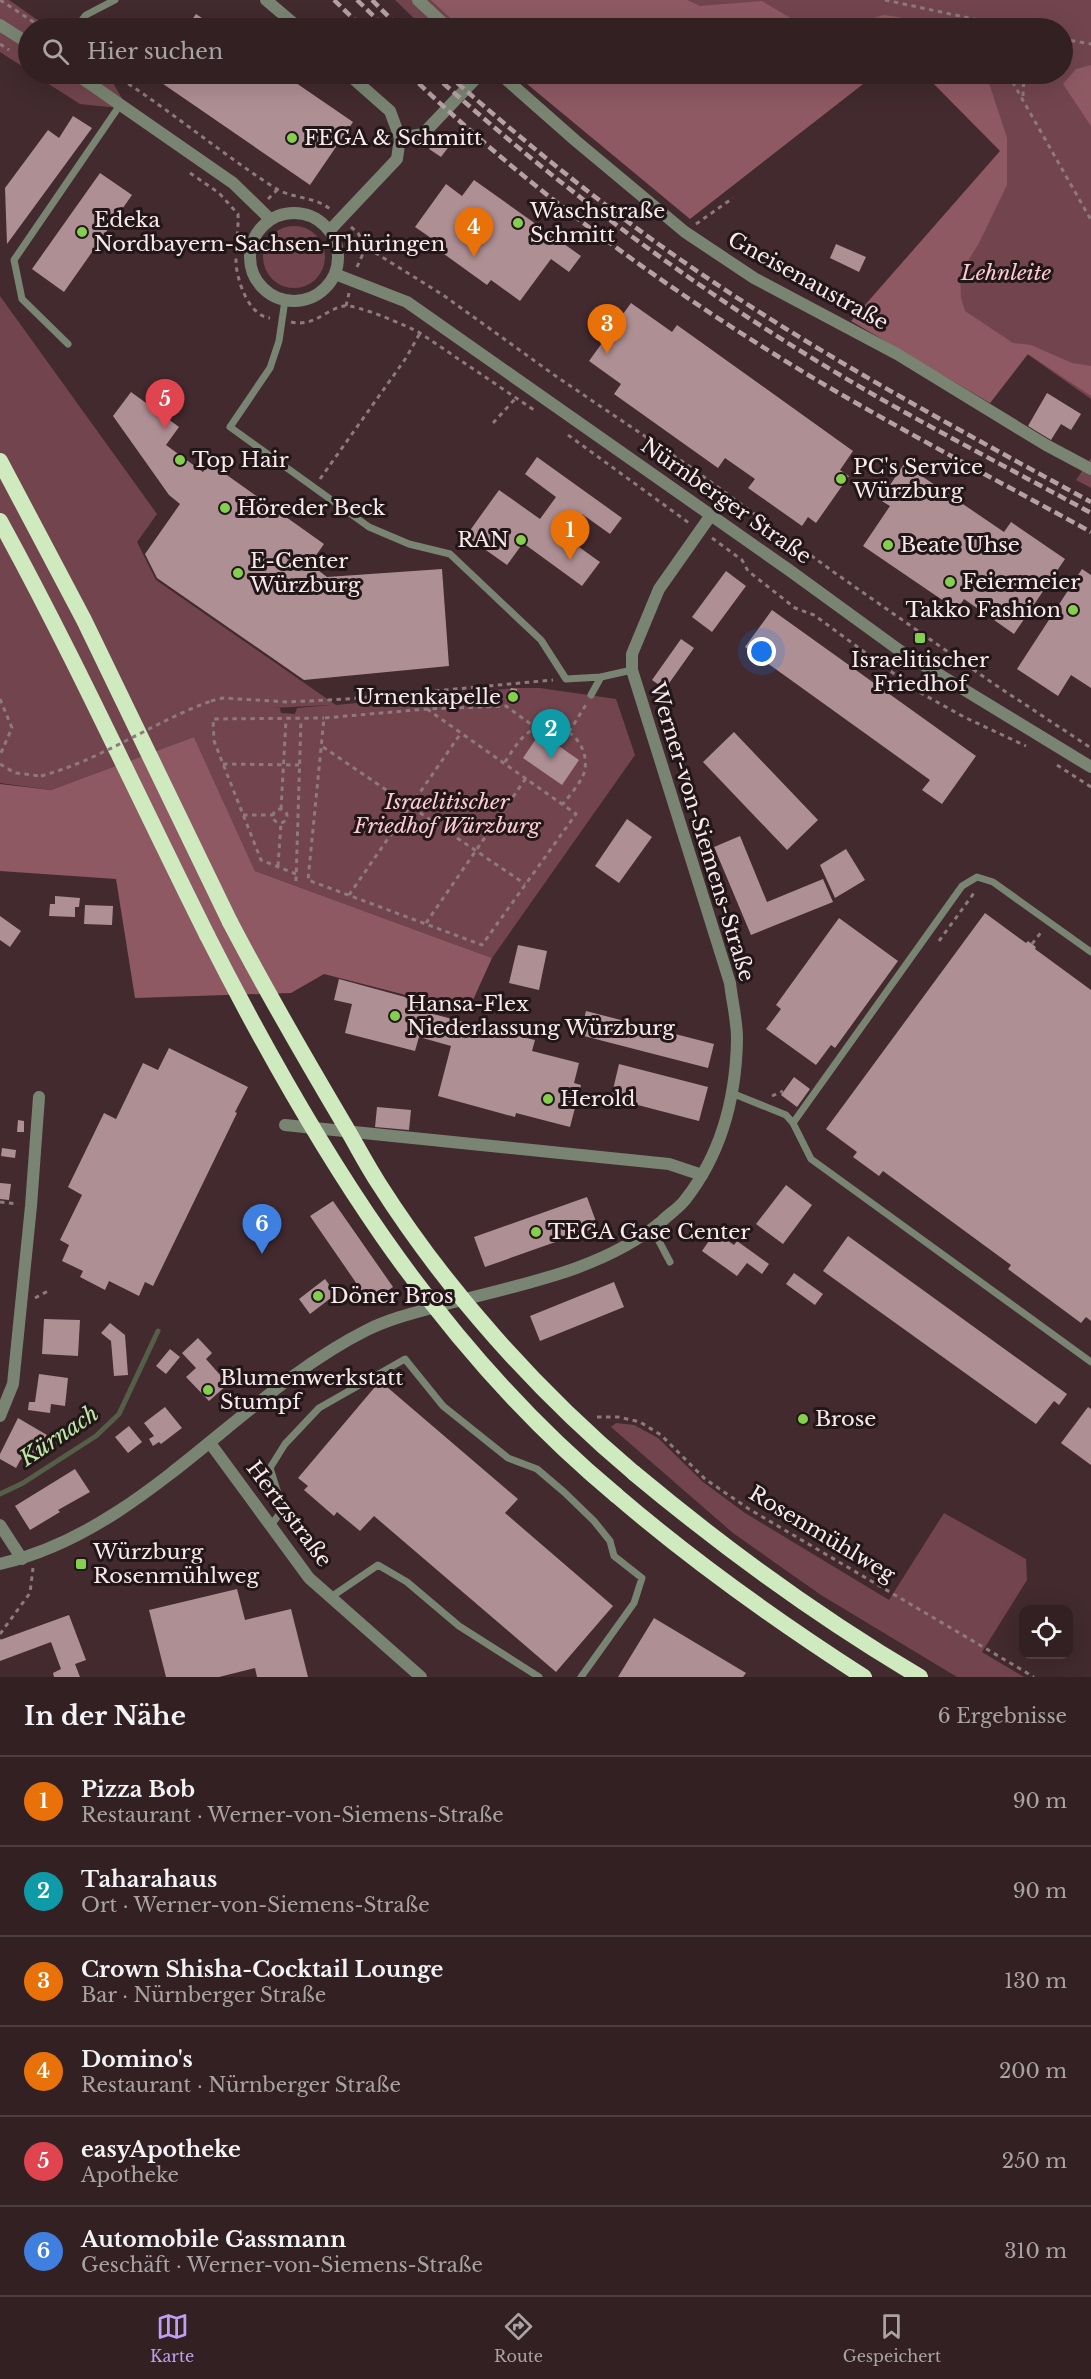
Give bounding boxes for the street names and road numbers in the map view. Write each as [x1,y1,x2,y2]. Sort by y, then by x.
street label: Gneisenaustraße [723,226,893,336]
street label: Nürnberger Straße [636,432,816,570]
street label: Werner-von-Siemens-Straße [644,679,760,985]
street label: Hertzstraße [241,1456,337,1572]
street label: Rosenmühlweg [744,1480,900,1588]

